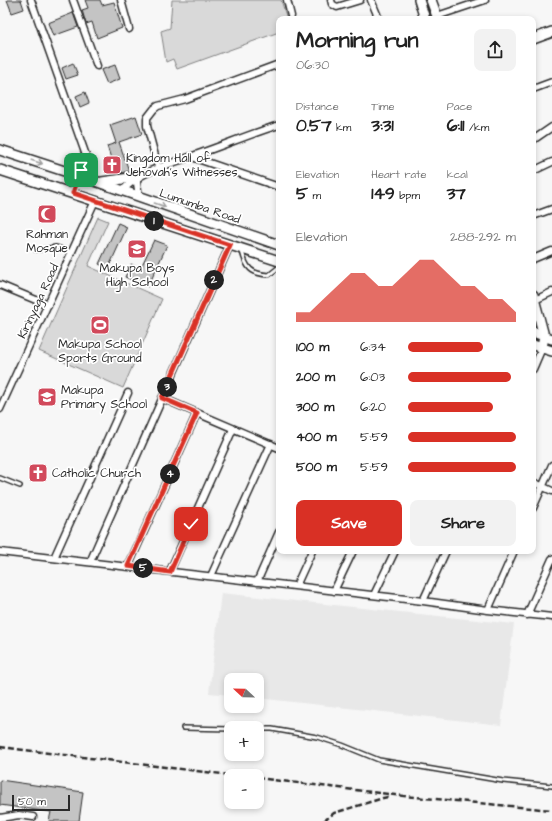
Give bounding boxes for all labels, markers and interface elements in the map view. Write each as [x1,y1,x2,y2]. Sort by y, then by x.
text: Morning run [296,25,419,56]
button: share [474,29,516,71]
text: 06:30 [296,56,329,74]
text: Distance [296,99,339,114]
text: Time [371,99,394,114]
text: Pace [447,99,472,114]
text: 0.57 [296,114,332,138]
text: 3:31 [371,114,394,138]
text: 6:11 [447,114,465,138]
text: km [332,120,351,135]
text: /km [465,120,489,135]
place label: Kingdom Hall of Jehovah's Witnesses [126,150,238,181]
pin [64,153,98,187]
church icon: Kingdom Hall of Jehovah's Witnesses [101,154,123,176]
one-way arrow [30,159,43,166]
icon: arrive [70,159,92,181]
text: Elevation [296,167,339,182]
text: Heart rate [371,167,427,182]
text: kcal [447,167,468,182]
text: 5 [296,182,308,206]
text: 149 [371,182,395,206]
text: 37 [447,182,466,206]
street label: Lumumba Road [157,185,243,228]
text: m [308,188,321,203]
text: bpm [395,188,420,203]
one-way arrow [154,201,166,209]
mosque icon: Rahman Mosque [36,203,58,225]
pin: 1 [144,211,164,231]
text: 1 [153,213,155,228]
place label: Rahman Mosque [26,226,68,257]
text: Elevation [296,228,347,246]
text: 288–292 m [450,228,516,246]
school or university icon: Makupa Boys High School [126,238,148,260]
place label: Makupa Boys High School [100,260,174,292]
street label: Kirinyaga Road [14,261,64,342]
pin: 2 [204,270,224,290]
text: 2 [211,272,217,287]
sports icon: Makupa School Sports Ground [89,314,111,336]
place label: Makupa School Sports Ground [58,336,142,367]
text: 100 m [296,338,329,356]
text: 6:34 [360,338,386,356]
text: 200 m [296,368,335,386]
text: 6:03 [360,368,385,386]
pin: 3 [157,377,177,397]
text: 3 [164,379,170,394]
place label: Makupa Primary School [61,382,147,414]
school or university icon: Makupa Primary School [36,386,58,408]
text: 300 m [296,398,334,416]
text: 6:20 [360,398,386,416]
text: 400 m [296,428,337,446]
text: 5:59 [360,428,388,446]
text: 500 m [296,458,337,476]
text: 5:59 [360,458,388,476]
church icon: Catholic Church [27,462,49,484]
pin: 4 [160,464,180,484]
place label: Catholic Church [52,465,141,482]
text: 4 [166,466,174,481]
button: Save [296,500,402,546]
button: Share [410,500,516,546]
pin [174,507,208,541]
icon: check [180,513,202,535]
pin: 5 [133,558,153,578]
text: 5 [139,560,147,575]
north arrow [224,673,264,713]
map controls [224,673,264,809]
button: + [224,721,264,761]
button: − [224,769,264,809]
scale bar [12,793,70,812]
text: 50 m [18,794,46,809]

